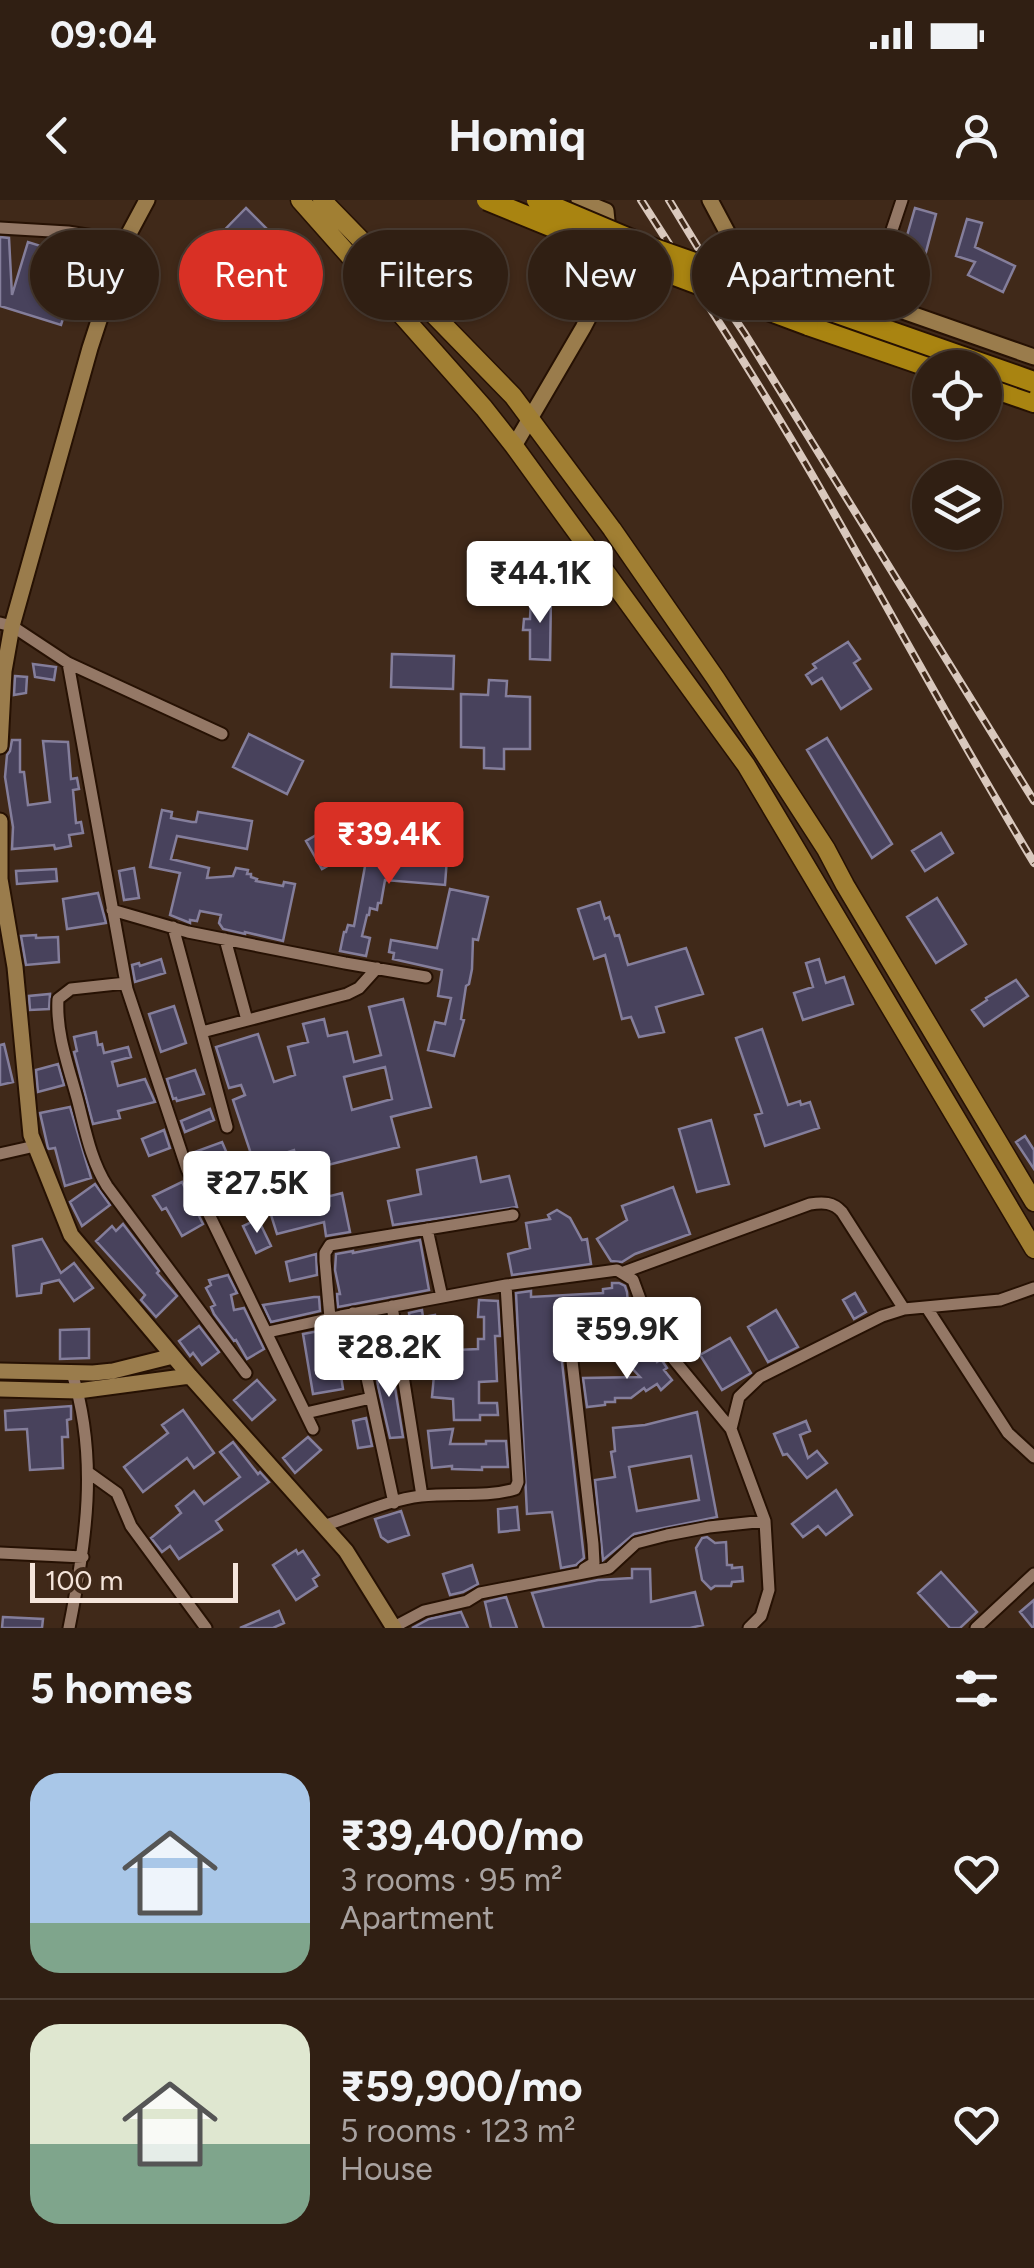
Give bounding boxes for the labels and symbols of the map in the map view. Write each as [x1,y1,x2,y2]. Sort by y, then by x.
pin: ₹44.1K [459,541,621,626]
pin: ₹39.4K [308,802,470,887]
pin: ₹27.5K [176,1151,338,1236]
pin: ₹59.9K [546,1297,708,1382]
pin: ₹28.2K [308,1315,470,1400]
scale bar [30,1558,238,1602]

